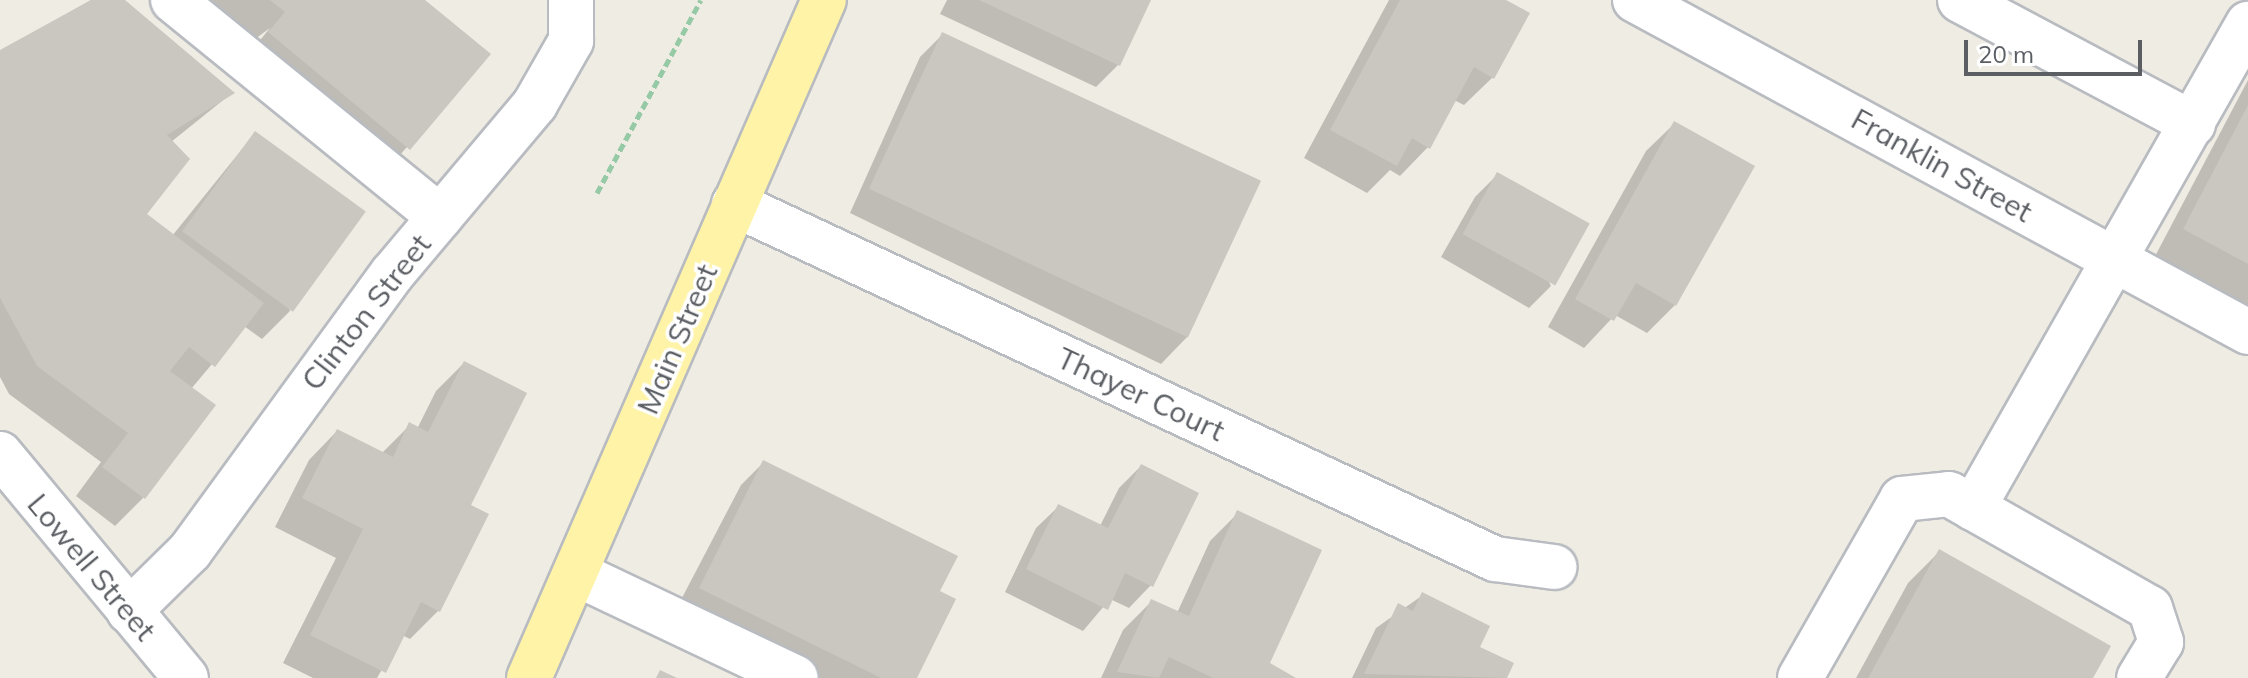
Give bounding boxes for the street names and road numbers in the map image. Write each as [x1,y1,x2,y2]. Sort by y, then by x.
street label: Franklin Street [1845,101,2039,229]
street label: Clinton Street [294,227,438,397]
street label: Main Street [629,259,725,419]
street label: Thayer Court [1052,340,1230,448]
street label: Lowell Street [20,486,164,648]

